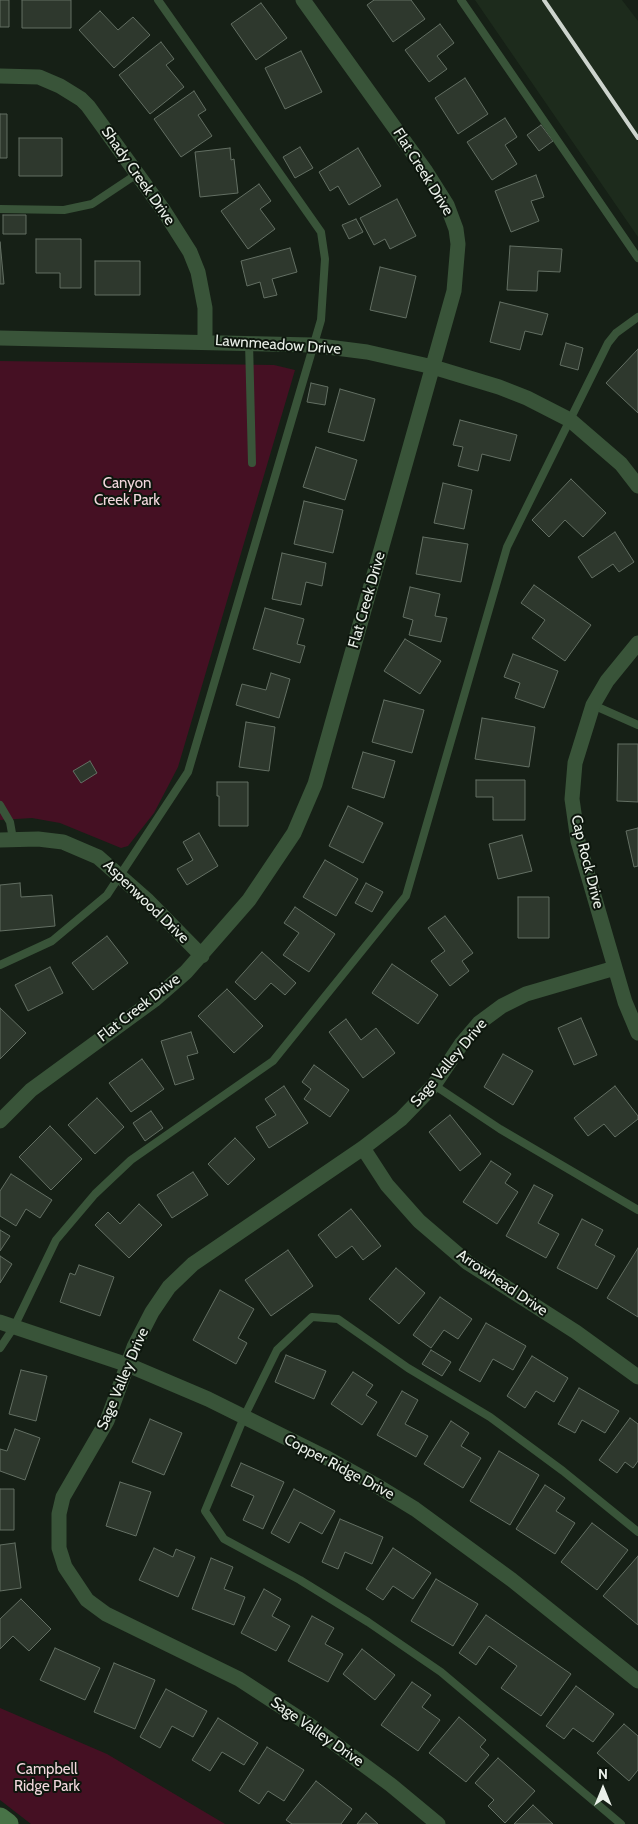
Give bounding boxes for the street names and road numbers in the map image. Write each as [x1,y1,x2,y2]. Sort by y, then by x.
street label: Shady Creek Drive [97,123,179,229]
street label: Flat Creek Drive [389,125,457,219]
street label: Lawnmeadow Drive [214,332,342,358]
street label: Flat Creek Drive [345,550,389,650]
street label: Cap Rock Drive [567,813,607,911]
street label: Aspenwood Drive [99,856,193,948]
street label: Flat Creek Drive [94,970,184,1046]
street label: Sage Valley Drive [407,1015,491,1111]
street label: Arrowhead Drive [453,1246,551,1320]
street label: Sage Valley Drive [93,1325,153,1433]
street label: Copper Ridge Drive [281,1430,397,1504]
street label: Sage Valley Drive [267,1693,367,1771]

